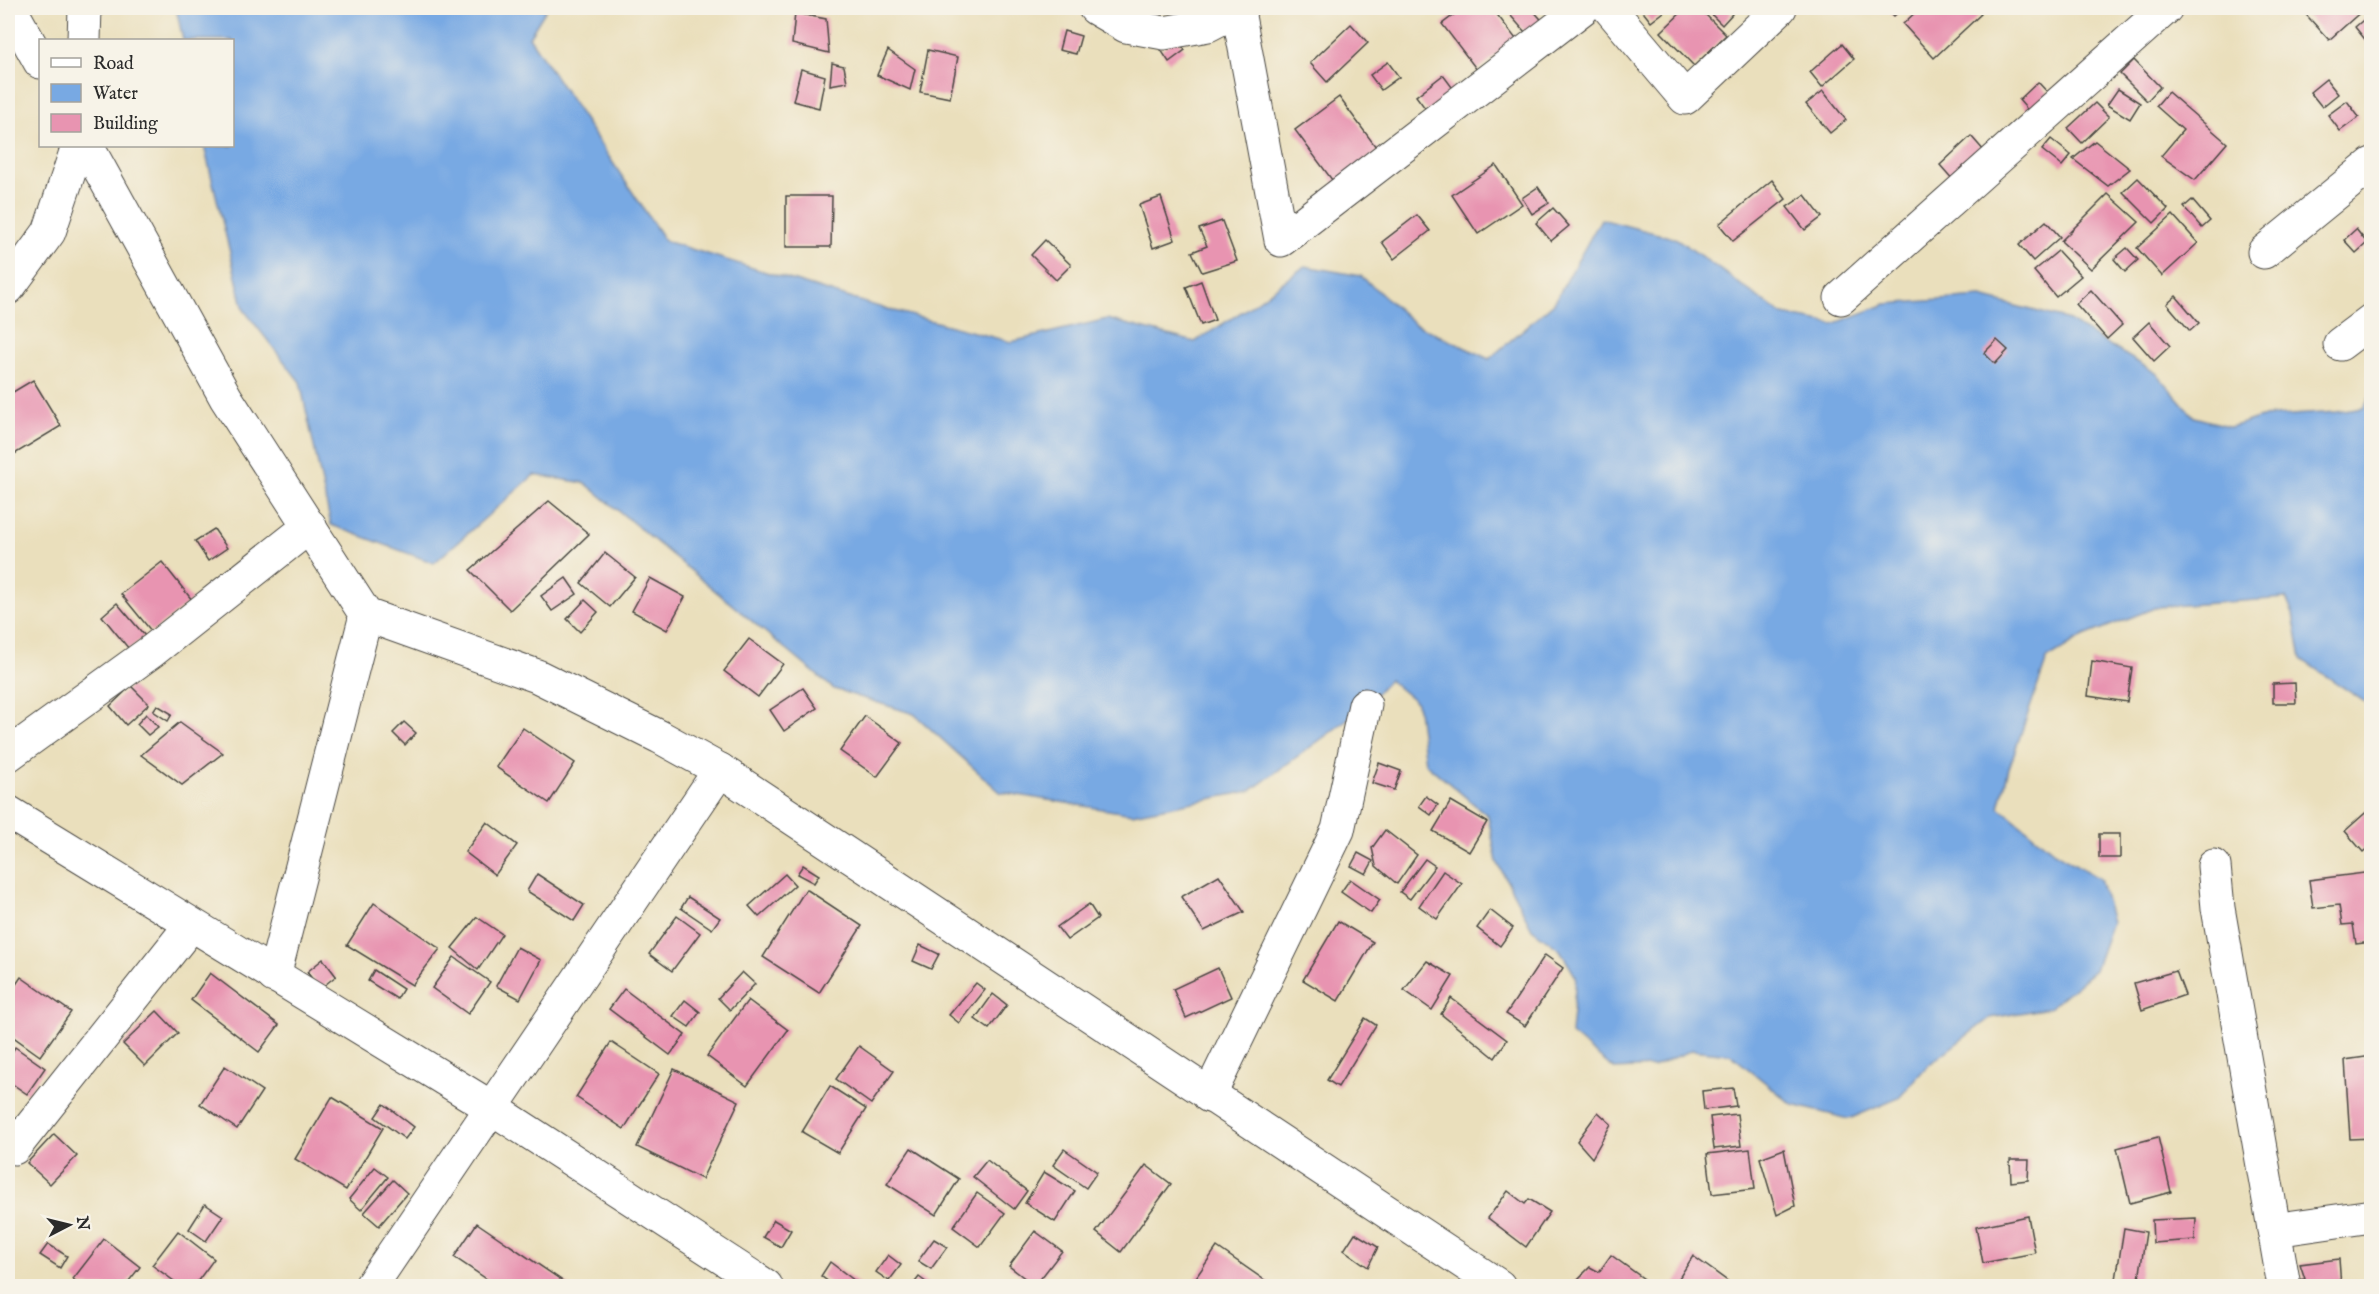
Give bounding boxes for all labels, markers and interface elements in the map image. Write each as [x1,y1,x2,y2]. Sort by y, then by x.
legend [39,39,234,147]
text: Road [93,53,134,76]
text: Water [93,83,138,106]
text: Building [93,113,158,136]
north arrow [39,1195,99,1255]
text: N [71,1214,93,1232]

